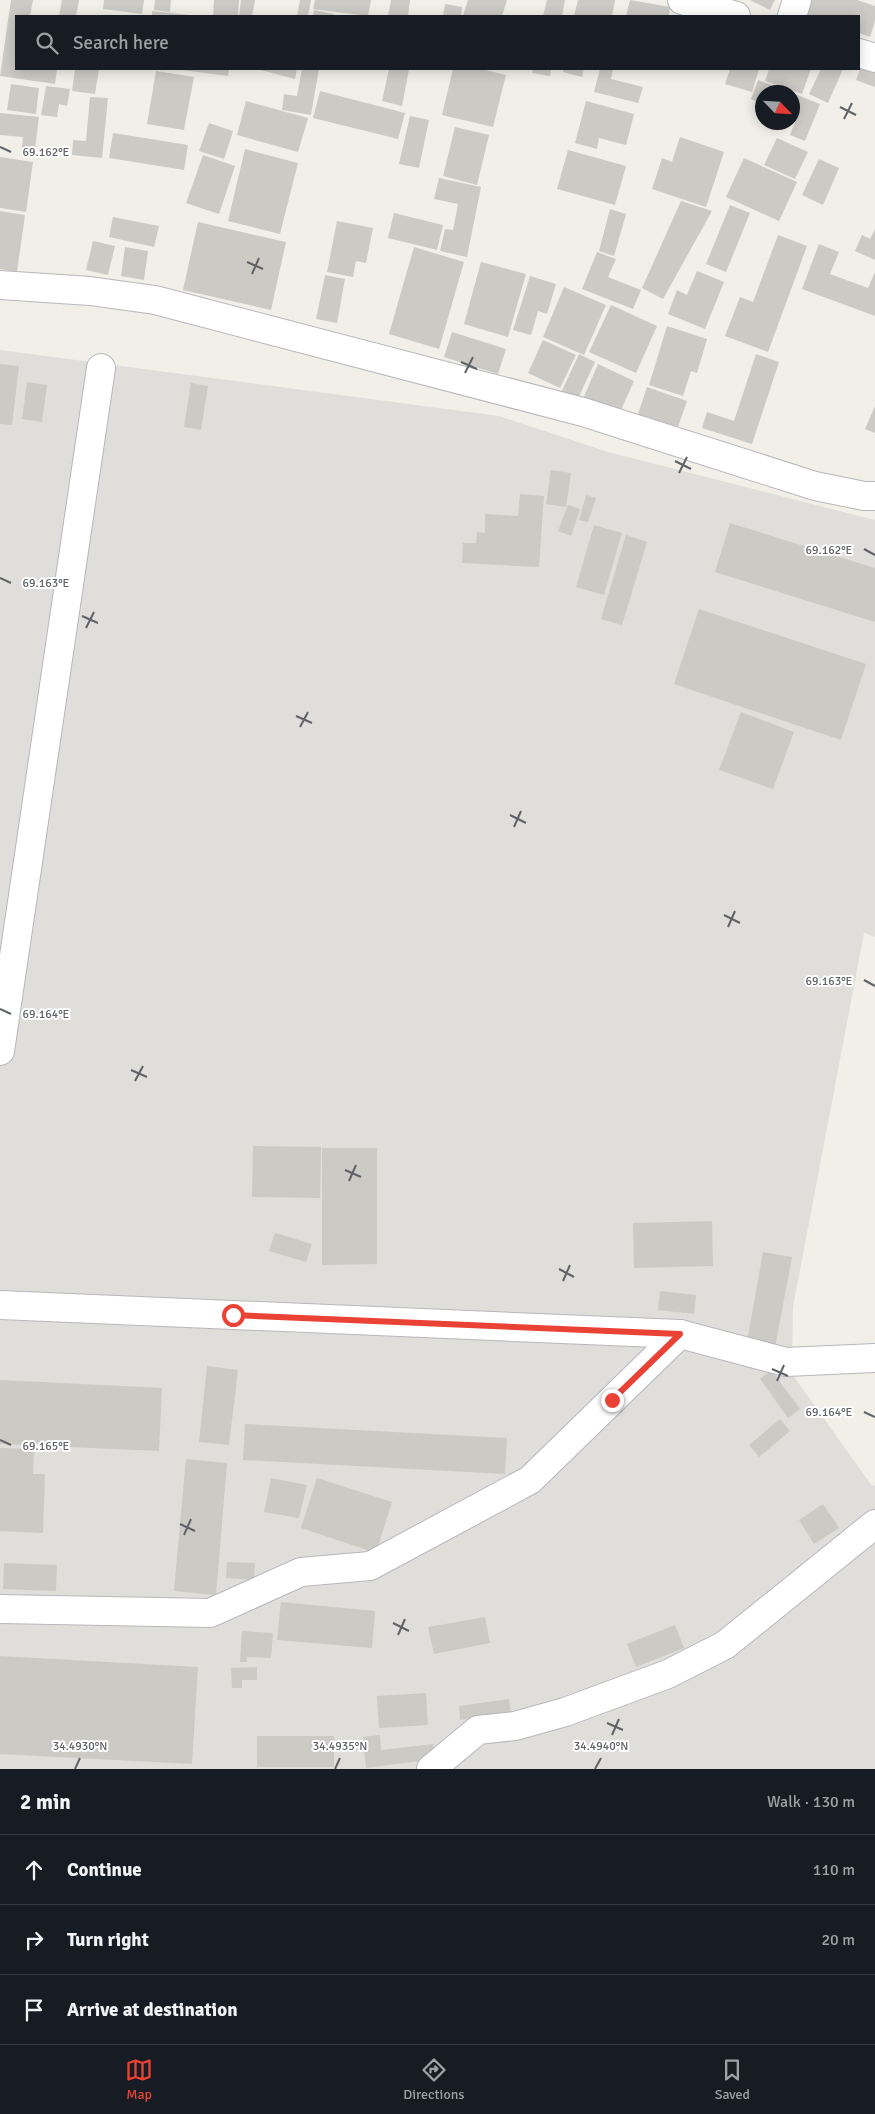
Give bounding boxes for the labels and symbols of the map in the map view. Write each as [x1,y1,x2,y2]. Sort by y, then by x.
north arrow [755,85,800,130]
text: 69.162°E [23,145,70,160]
text: 69.162°E [806,543,853,558]
text: 69.163°E [23,576,70,591]
text: 69.163°E [806,974,853,989]
text: 69.164°E [23,1007,70,1022]
route start [222,1304,245,1327]
route end [601,1389,624,1412]
text: 69.164°E [806,1405,853,1420]
text: 69.165°E [23,1439,70,1454]
text: 34.4930°N [53,1739,107,1754]
text: 34.4935°N [313,1739,367,1754]
text: 34.4940°N [574,1739,628,1754]

